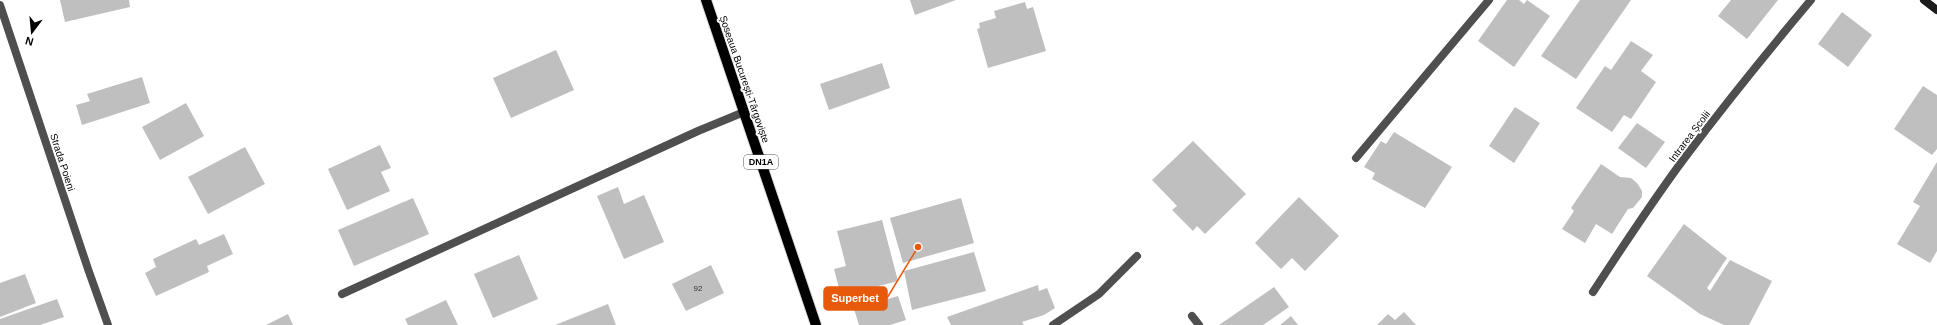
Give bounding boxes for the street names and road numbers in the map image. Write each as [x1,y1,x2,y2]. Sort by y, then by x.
street label: Șoseaua București-Târgoviște [718,14,772,145]
street label: Intrarea Școlii [1667,109,1712,164]
street label: Strada Poieni [48,132,77,192]
road number: DN1A [744,155,778,169]

